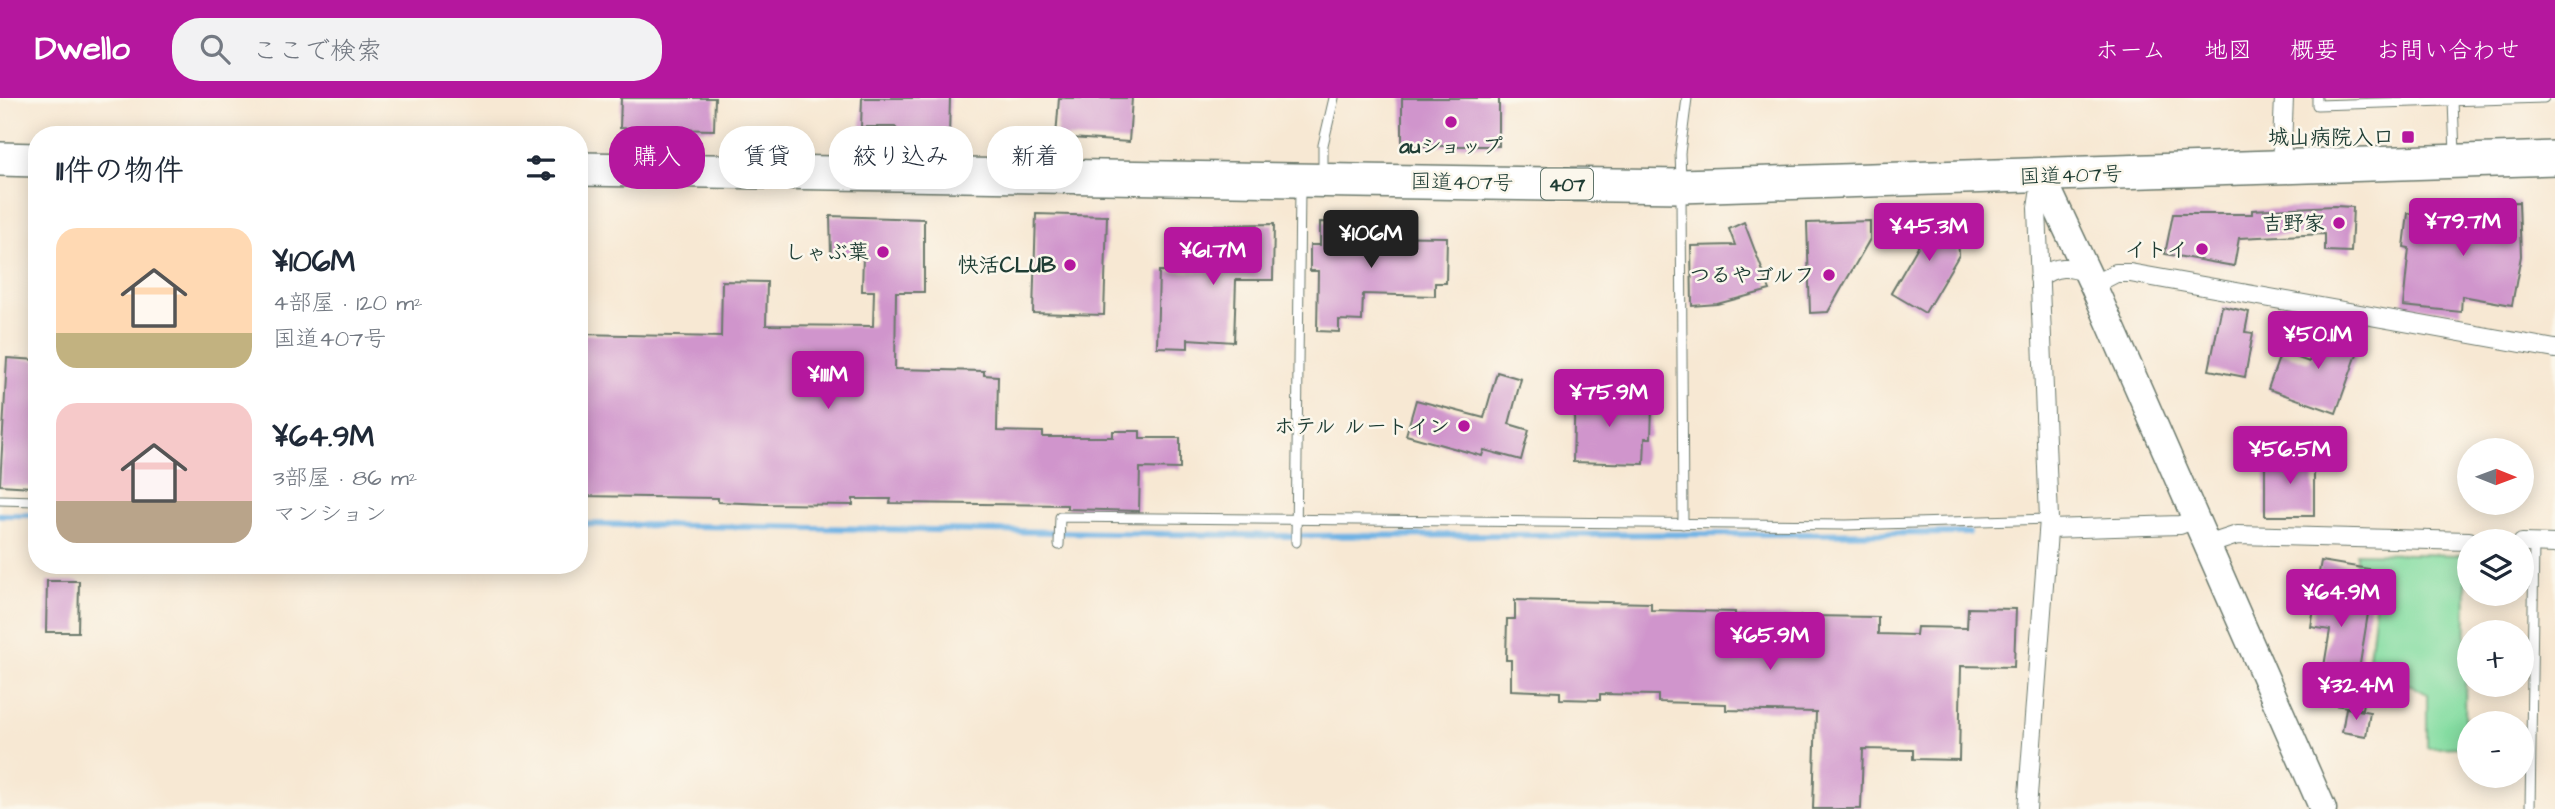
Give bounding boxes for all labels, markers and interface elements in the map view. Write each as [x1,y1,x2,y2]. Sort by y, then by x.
search box [172,18,662,81]
text: Dwello [35,26,130,72]
icon: search [196,30,234,68]
text: ここで検索 [252,33,382,69]
text: ホーム [2095,34,2166,68]
text: 地図 [2204,34,2252,68]
text: 概要 [2290,34,2338,68]
text: お問い合わせ [2376,34,2520,68]
marker: auショップ [1443,114,1459,130]
place label: 城山病院入口 [2268,123,2394,152]
chip: 購入 [609,126,705,189]
chip: 賃貸 [719,126,815,189]
chip: 絞り込み [829,126,973,189]
chip: 新着 [987,126,1083,189]
marker: 城山病院入口 [2400,129,2416,145]
place label: auショップ [1398,132,1503,161]
icon: filters [522,149,560,187]
text: 11件の物件 [56,150,184,192]
street label: 国道407号 [2019,159,2123,192]
street label: 国道407号 [1410,167,1514,198]
road number: 407 [1541,169,1593,200]
pin: ¥79.7M [2406,198,2520,258]
pin: ¥45.3M [1872,204,1986,263]
text: ¥79.7M [2425,205,2501,237]
place label: 吉野家 [2262,209,2325,238]
text: ¥45.3M [1890,210,1968,242]
pin: ¥106M [1322,211,1420,270]
marker: 吉野家 [2331,215,2347,231]
text: ¥106M [1339,217,1403,249]
pin: ¥61.7M [1156,228,1270,287]
text: ¥61.7M [1180,234,1246,266]
place label: イトイ [2125,235,2188,264]
place label: しゃぶ葉 [785,238,869,267]
text: ¥106M [273,241,355,283]
marker: イトイ [2194,241,2210,257]
marker: しゃぶ葉 [875,244,891,260]
place label: 快活CLUB [958,251,1056,280]
icon: home [112,256,196,340]
marker: 快活CLUB [1062,257,1078,273]
place label: つるやゴルフ [1689,261,1815,290]
marker: つるやゴルフ [1821,267,1837,283]
text: 4部屋 · 120 m² [273,287,423,319]
pin: ¥50.1M [2261,312,2375,371]
text: ¥50.1M [2284,318,2352,350]
text: 国道407号 [273,323,386,355]
pin: ¥111M [779,352,877,411]
text: ¥111M [808,358,848,390]
pin: ¥75.9M [1552,370,1666,429]
text: ¥75.9M [1570,376,1648,408]
place label: ホテル ルートイン [1274,412,1450,441]
text: ¥64.9M [273,416,374,458]
marker: ホテル ルートイン [1456,418,1472,434]
pin: ¥56.5M [2233,426,2347,486]
icon: home [112,431,196,515]
text: ¥56.5M [2249,433,2331,465]
north arrow [2457,438,2534,514]
map controls [2457,438,2534,788]
text: 3部屋 · 86 m² [273,462,417,494]
text: マンション [273,498,387,530]
button: layers [2457,529,2534,606]
pin: ¥64.9M [2284,570,2398,629]
text: ¥64.9M [2302,576,2380,608]
pin: ¥65.9M [1713,612,1827,672]
text: ¥65.9M [1731,619,1809,651]
button: + [2457,620,2534,697]
pin: ¥32.4M [2299,662,2413,722]
text: ¥32.4M [2318,669,2394,701]
button: − [2457,711,2534,788]

